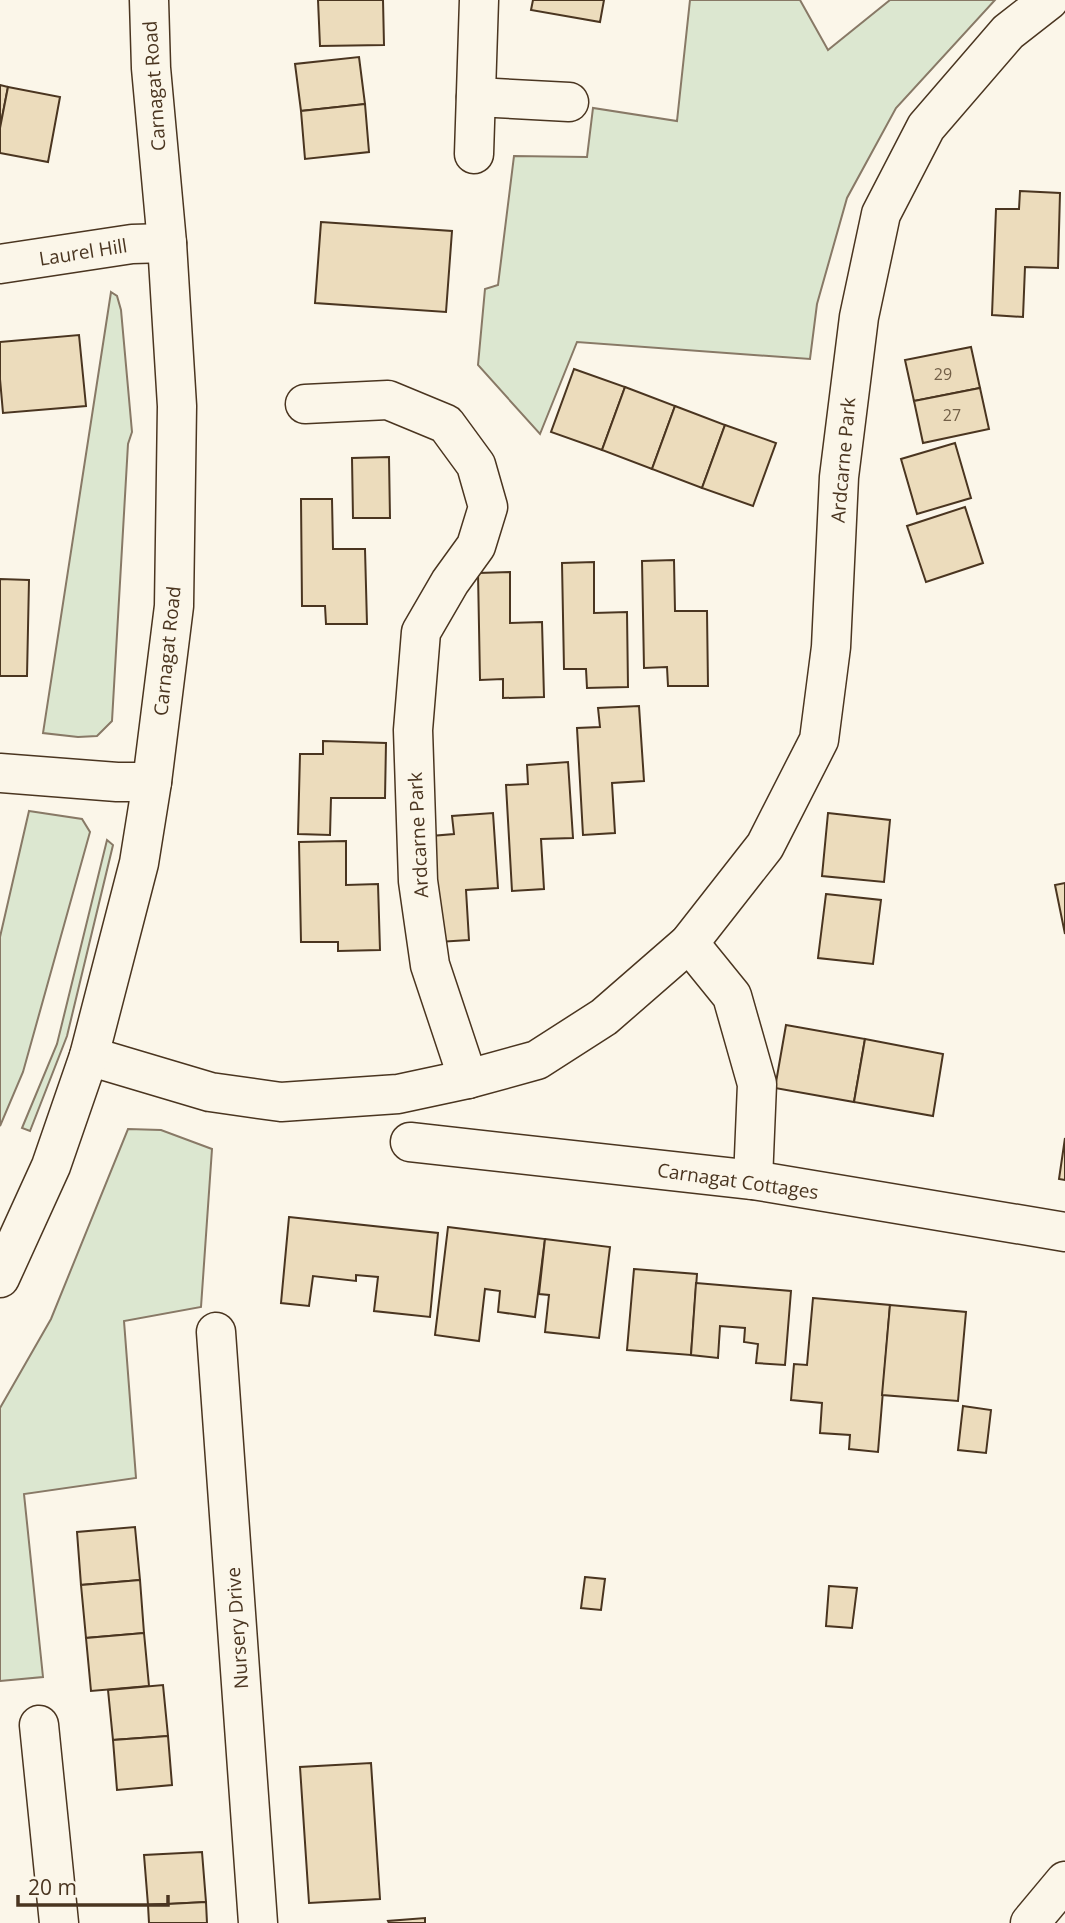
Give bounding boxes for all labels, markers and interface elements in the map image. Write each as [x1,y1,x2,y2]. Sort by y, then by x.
street label: Carnagat Road [136,20,172,152]
street label: Laurel Hill [37,232,129,272]
house number: 29 [934,363,952,385]
street label: Ardcarne Park [825,396,861,524]
house number: 27 [943,404,961,426]
street label: Carnagat Road [147,585,187,717]
street label: Ardcarne Park [402,771,434,899]
street label: Carnagat Cottages [656,1157,820,1205]
street label: Nursery Drive [220,1566,254,1690]
scale bar [18,1864,168,1908]
text: 20 m [28,1873,77,1901]

